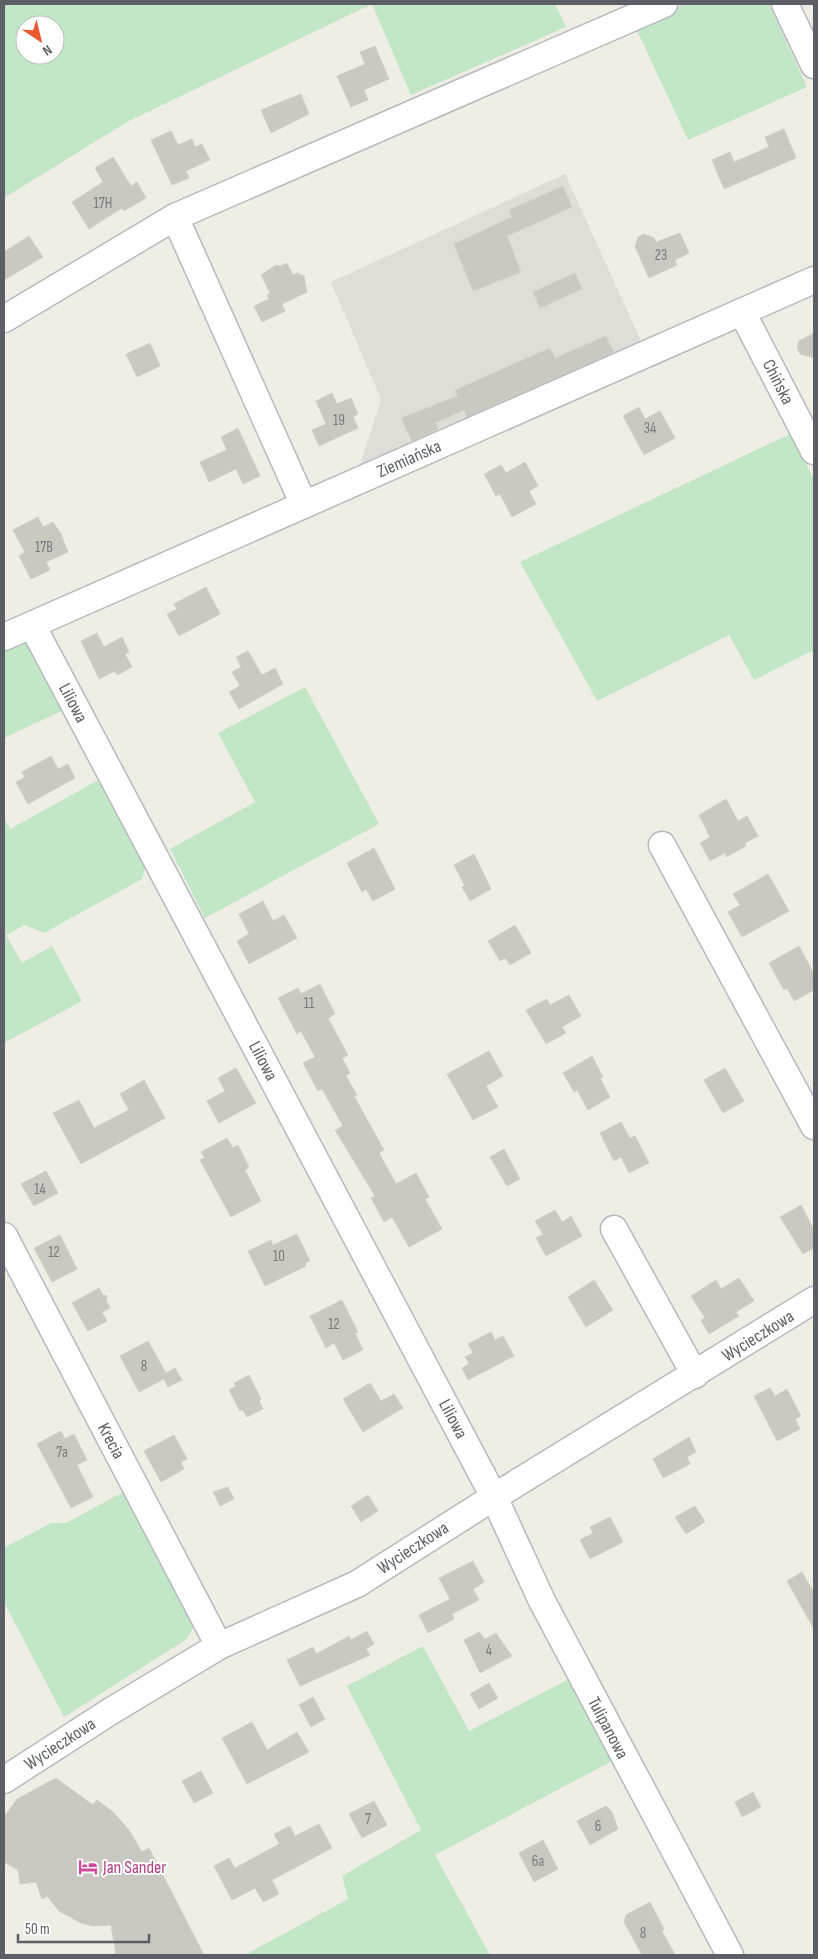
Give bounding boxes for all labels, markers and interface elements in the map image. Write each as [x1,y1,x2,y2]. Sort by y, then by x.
north arrow [15,15,65,65]
text: N [39,41,55,59]
house number: 17H [94,194,112,213]
house number: 23 [655,246,667,265]
street label: Chińska [758,356,798,408]
house number: 19 [333,411,345,430]
house number: 34 [644,419,656,438]
street label: Ziemiańska [374,436,444,482]
house number: 17B [35,538,53,557]
street label: Liliowa [54,680,92,726]
house number: 11 [304,994,315,1013]
street label: Liliowa [244,1038,282,1084]
house number: 14 [34,1180,46,1199]
house number: 12 [48,1243,60,1262]
house number: 10 [273,1247,285,1266]
street label: Wycieczkowa [718,1306,798,1366]
house number: 12 [328,1315,340,1334]
house number: 8 [141,1357,147,1376]
street label: Liliowa [434,1396,472,1442]
street label: Krecia [93,1419,129,1463]
house number: 7a [56,1443,68,1462]
street label: Wycieczkowa [374,1517,453,1579]
house number: 4 [486,1641,492,1660]
street label: Tulipanowa [583,1694,633,1763]
street label: Wycieczkowa [21,1713,100,1775]
house number: 7 [365,1810,371,1829]
house number: 6 [595,1817,601,1836]
house number: 6a [532,1852,544,1871]
hotel icon: Jan Sander [77,1856,99,1878]
place label: Jan Sander [102,1857,166,1878]
scale bar [18,1912,149,1944]
text: 50 m [25,1920,50,1939]
house number: 8 [640,1924,646,1943]

